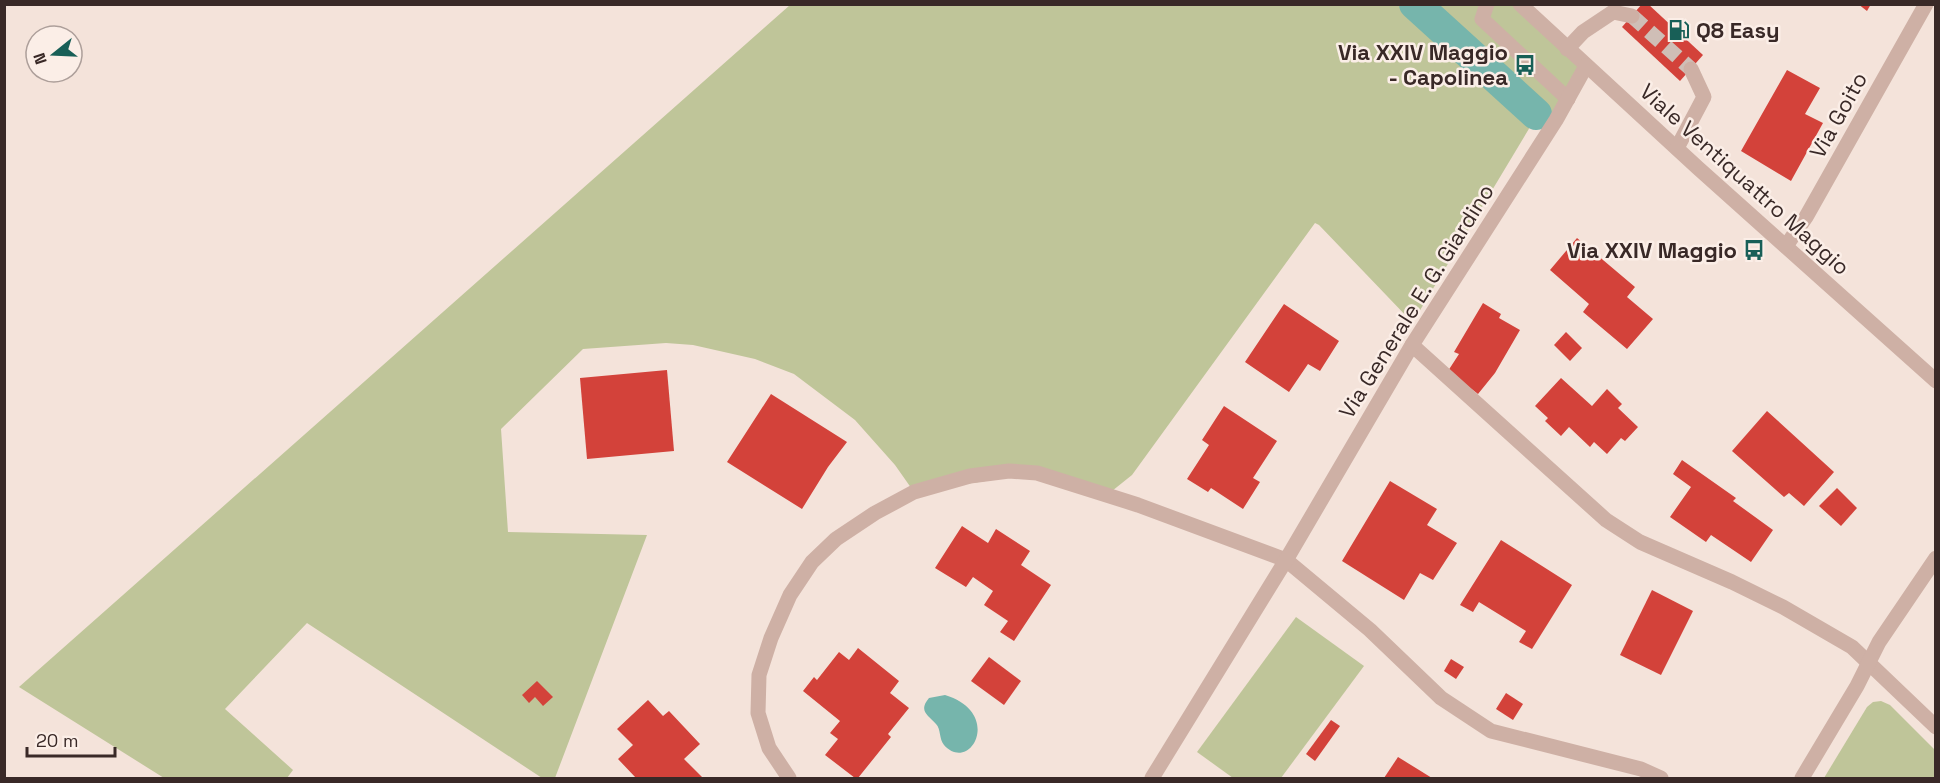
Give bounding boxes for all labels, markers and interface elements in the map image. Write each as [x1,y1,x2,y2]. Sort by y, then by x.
place label: Q8 Easy [1696,16,1780,44]
fuel station icon: Q8 Easy [1667,18,1691,42]
north arrow [24,24,84,84]
place label: Via XXIV Maggio - Capolinea [1338,38,1508,91]
text: N [29,50,52,67]
bus stop icon: Via XXIV Maggio - Capolinea [1513,53,1537,77]
street label: Via Goito [1803,67,1873,163]
street label: Viale Ventiquattro Maggio [1634,77,1856,281]
street label: Via Generale E. G. Giardino [1332,179,1500,423]
place label: Via XXIV Maggio [1567,236,1737,264]
bus stop icon: Via XXIV Maggio [1742,238,1766,262]
scale bar [27,720,116,758]
text: 20 m [36,729,79,752]

